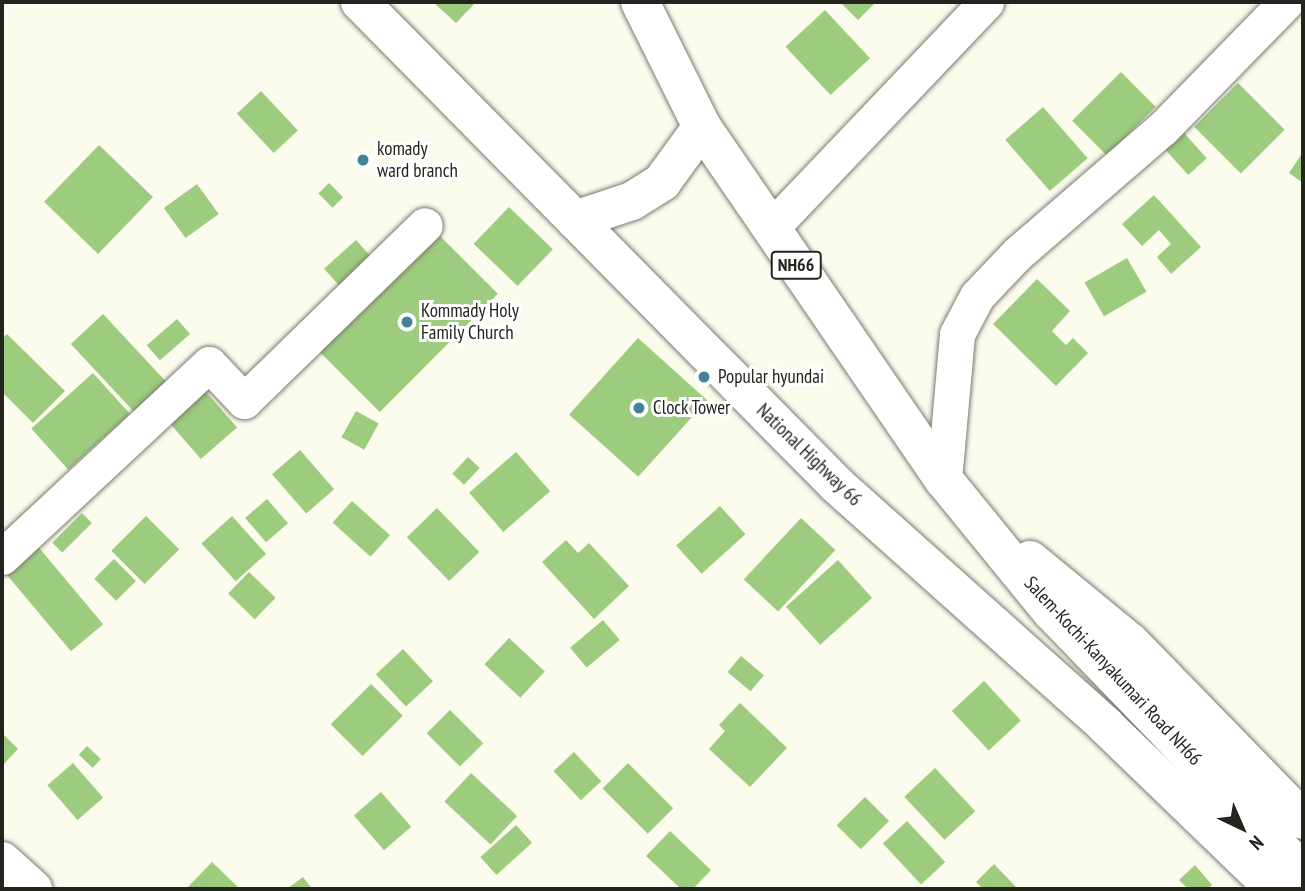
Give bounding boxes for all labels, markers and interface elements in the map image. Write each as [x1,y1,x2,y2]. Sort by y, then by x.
place label: komady ward branch [377,138,458,182]
marker: komady ward branch [355,152,371,168]
road number: NH66 [770,250,822,279]
place label: Kommady Holy Family Church [421,300,520,344]
marker: Kommady Holy Family Church [399,314,415,330]
place label: Popular hyundai [718,366,824,388]
marker: Popular hyundai [696,369,712,385]
place label: Clock Tower [653,397,731,419]
street label: National Highway 66 [752,399,866,511]
marker: Clock Tower [631,400,647,416]
street label: Salem-Kochi-Kanyakumari Road NH66 [1019,572,1207,770]
north arrow [1207,793,1277,863]
text: N [1245,831,1269,855]

